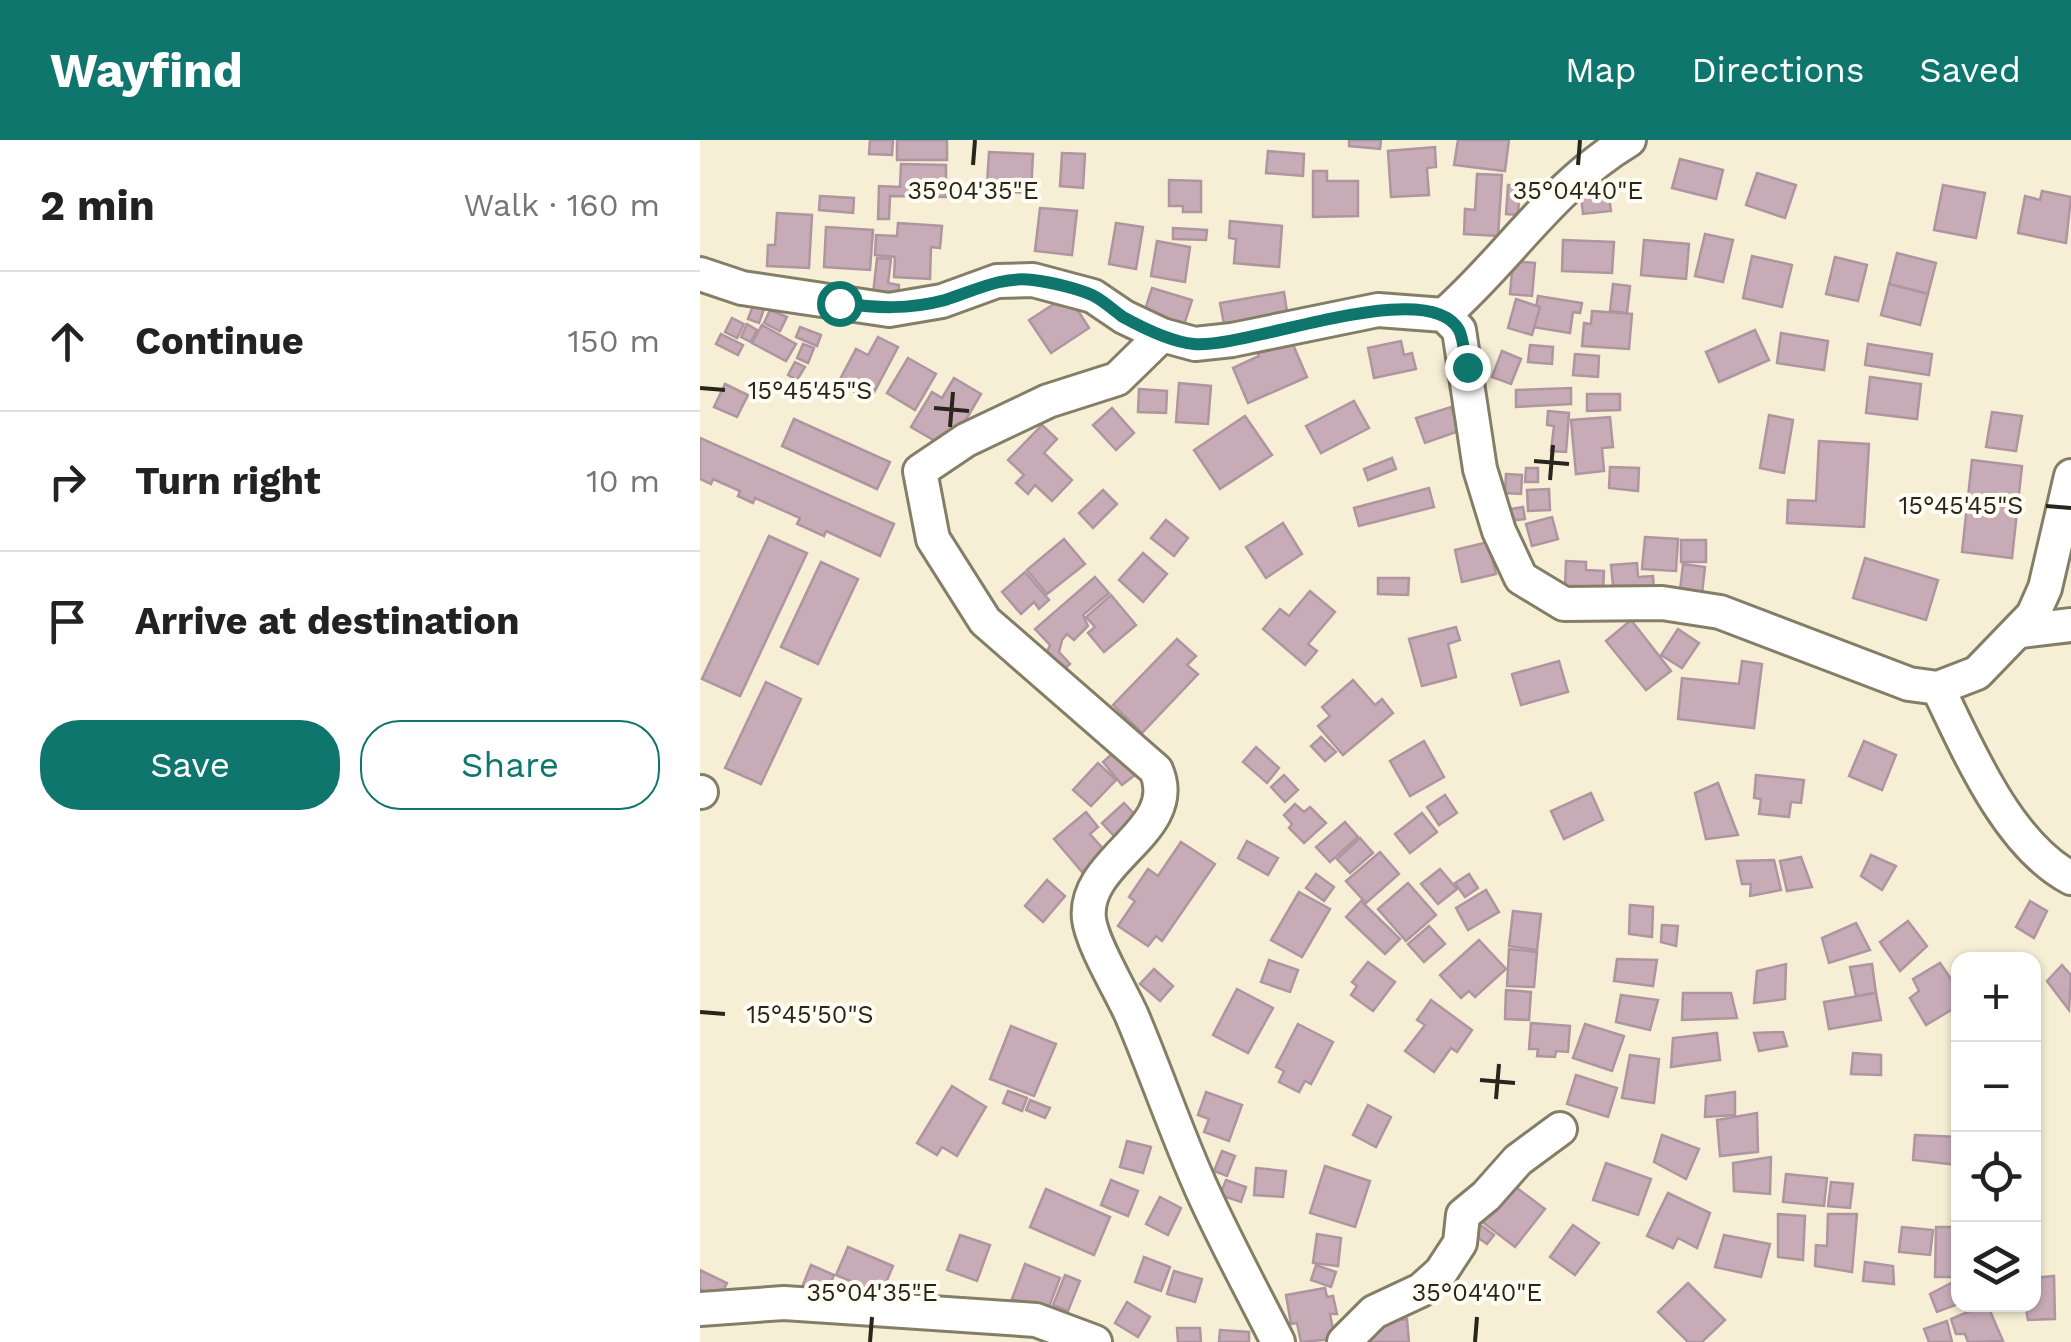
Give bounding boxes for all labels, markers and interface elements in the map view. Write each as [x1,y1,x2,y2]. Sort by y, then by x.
text: Wayfind [50,42,243,99]
text: Map [1565,49,1636,91]
text: Directions [1691,49,1864,91]
text: Saved [1919,49,2021,91]
text: 35°04'35"E [907,176,1039,205]
text: 35°04'40"E [1513,176,1643,205]
text: 2 min [40,181,155,230]
text: Walk · 160 m [464,186,660,224]
route start [817,281,863,327]
icon: ahead [40,314,95,369]
text: Continue [135,319,304,363]
text: 150 m [568,322,660,360]
route end [1445,345,1491,391]
text: 15°45'45"S [748,376,872,405]
icon: right [40,454,95,509]
text: Turn right [135,459,321,503]
text: 10 m [586,462,660,500]
text: 15°45'45"S [1899,491,2023,520]
icon: arrive [40,594,95,649]
text: Arrive at destination [135,599,520,643]
button: Save [40,720,340,810]
button: Share [360,720,660,810]
map controls [1951,952,2041,1312]
button: + [1951,952,2041,1042]
text: 15°45'50"S [746,1000,874,1029]
button: − [1951,1042,2041,1132]
button: locate [1951,1132,2041,1222]
button: layers [1951,1222,2041,1312]
text: 35°04'35"E [806,1278,938,1307]
text: 35°04'40"E [1412,1278,1542,1307]

